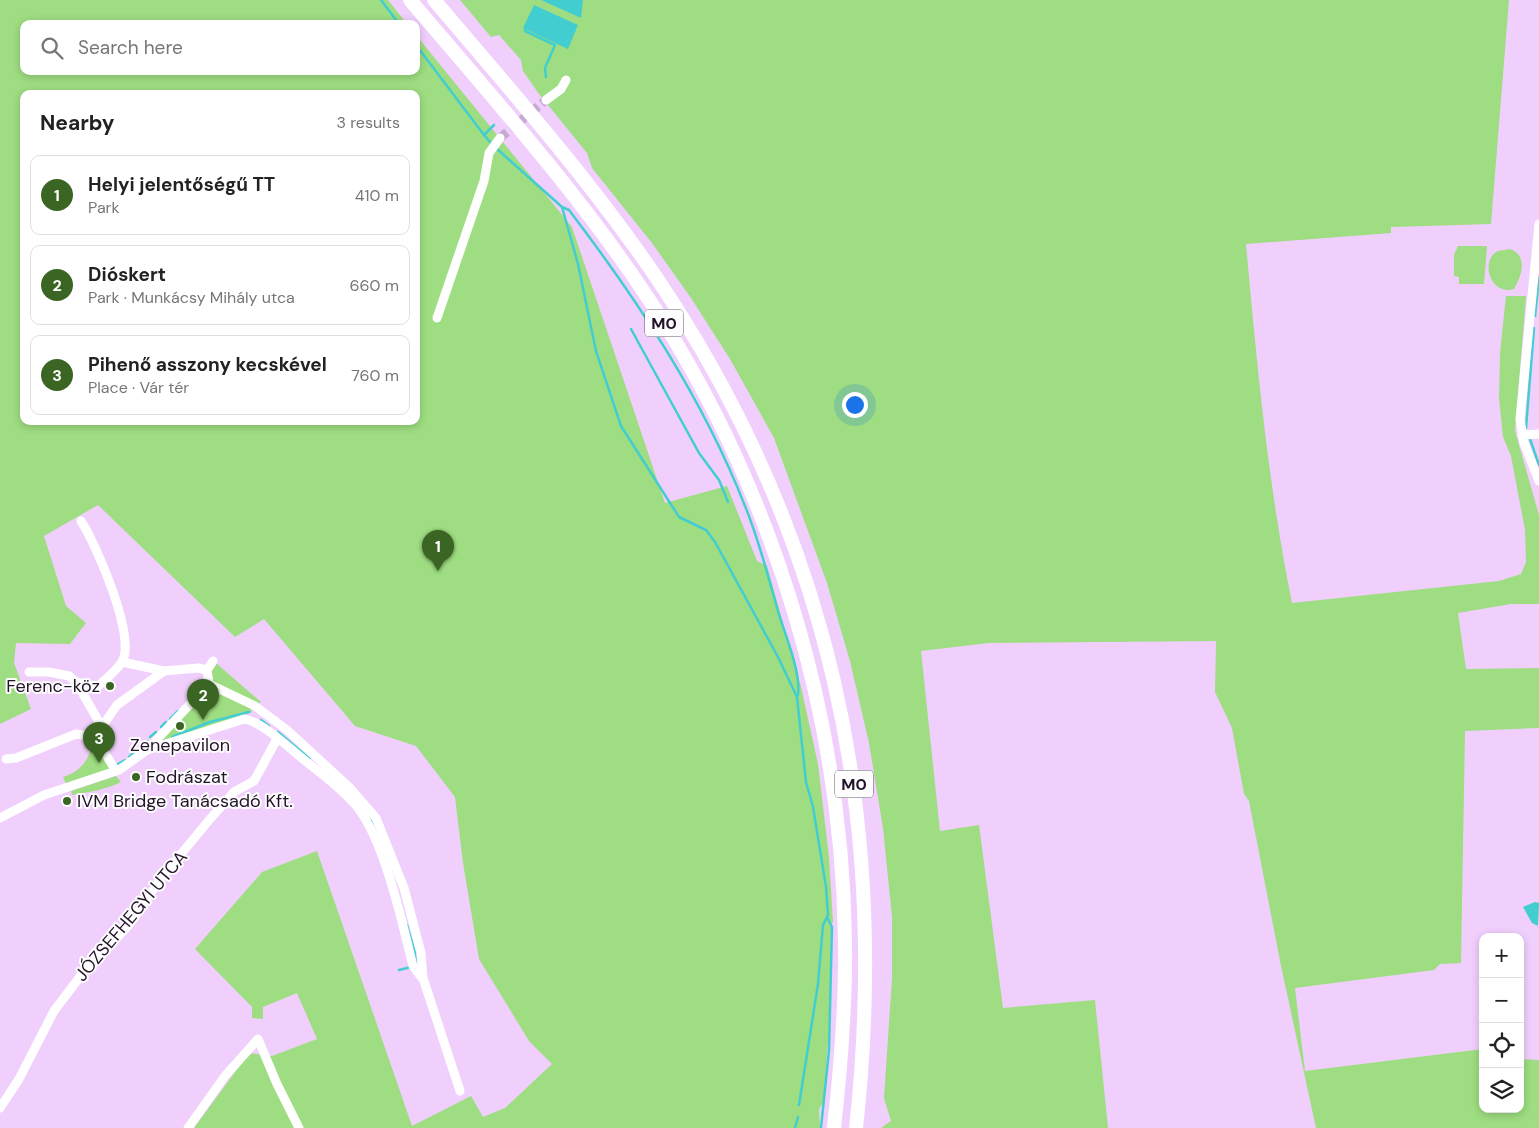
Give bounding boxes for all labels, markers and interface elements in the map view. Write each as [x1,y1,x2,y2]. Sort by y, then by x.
search box [20,20,420,75]
icon: search [38,34,66,62]
text: Search here [78,35,183,60]
text: Nearby [40,109,114,137]
text: 3 results [337,112,400,133]
text: Helyi jelentőségű TT [88,172,275,197]
text: 1 [54,185,60,206]
text: 410 m [355,185,399,206]
text: Park [88,197,120,218]
text: Dióskert [88,262,166,287]
text: 2 [52,275,62,296]
text: 660 m [349,275,399,296]
text: Park · Munkácsy Mihály utca [88,287,295,308]
road number: M0 [645,309,683,336]
text: Pihenő asszony kecskével [88,352,327,377]
text: 3 [52,365,62,386]
text: 760 m [351,365,399,386]
text: Place · Vár tér [88,377,189,398]
your location [842,392,868,418]
pin: 1 [422,530,454,571]
place label: Ferenc-köz [6,674,100,698]
pin: 2 [187,679,219,720]
marker: Ferenc-köz [104,680,116,692]
marker: Zenepavilon [174,720,186,732]
pin: 3 [83,722,115,763]
place label: Zenepavilon [130,733,230,757]
place label: Fodrászat [146,765,228,789]
marker: Fodrászat [130,771,142,783]
road number: M0 [835,771,873,798]
place label: IVM Bridge Tanácsadó Kft. [77,789,293,813]
marker: IVM Bridge Tanácsadó Kft. [61,795,73,807]
street label: JÓZSEFHEGYI UTCA [69,846,193,986]
map controls [1479,933,1524,1113]
button: + [1479,933,1524,978]
button: − [1479,978,1524,1023]
button: locate [1479,1023,1524,1068]
button: layers [1479,1068,1524,1113]

